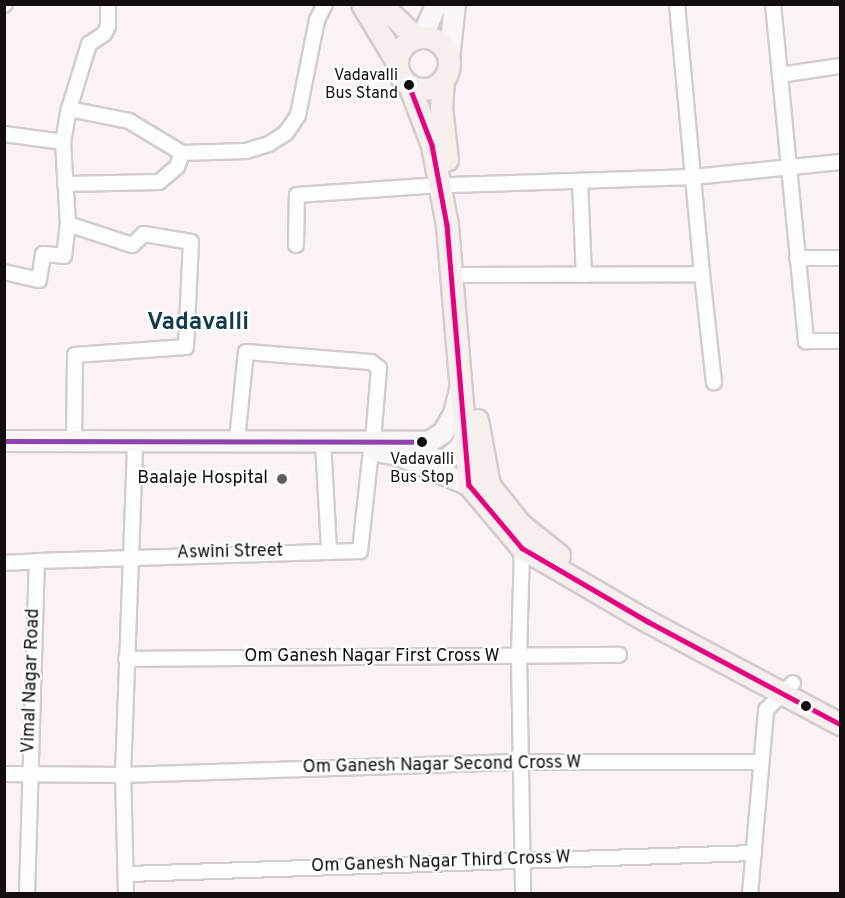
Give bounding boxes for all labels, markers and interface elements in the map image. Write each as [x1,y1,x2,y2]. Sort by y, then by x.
place label: Vadavalli Bus Stand [325,66,398,104]
marker: Vadavalli Bus Stand [403,79,415,91]
district label: Vadavalli [147,310,249,338]
marker: Vadavalli Bus Stop [416,436,428,448]
place label: Vadavalli Bus Stop [390,450,454,488]
place label: Baalaje Hospital [137,468,268,490]
marker: Baalaje Hospital [273,470,291,488]
street label: Aswini Street [177,541,283,565]
street label: Vimal Nagar Road [19,608,45,754]
street label: Om Ganesh Nagar First Cross W [244,646,500,668]
unlabelled marker [800,700,812,712]
street label: Om Ganesh Nagar Second Cross W [302,753,582,779]
street label: Om Ganesh Nagar Third Cross W [310,848,572,878]

